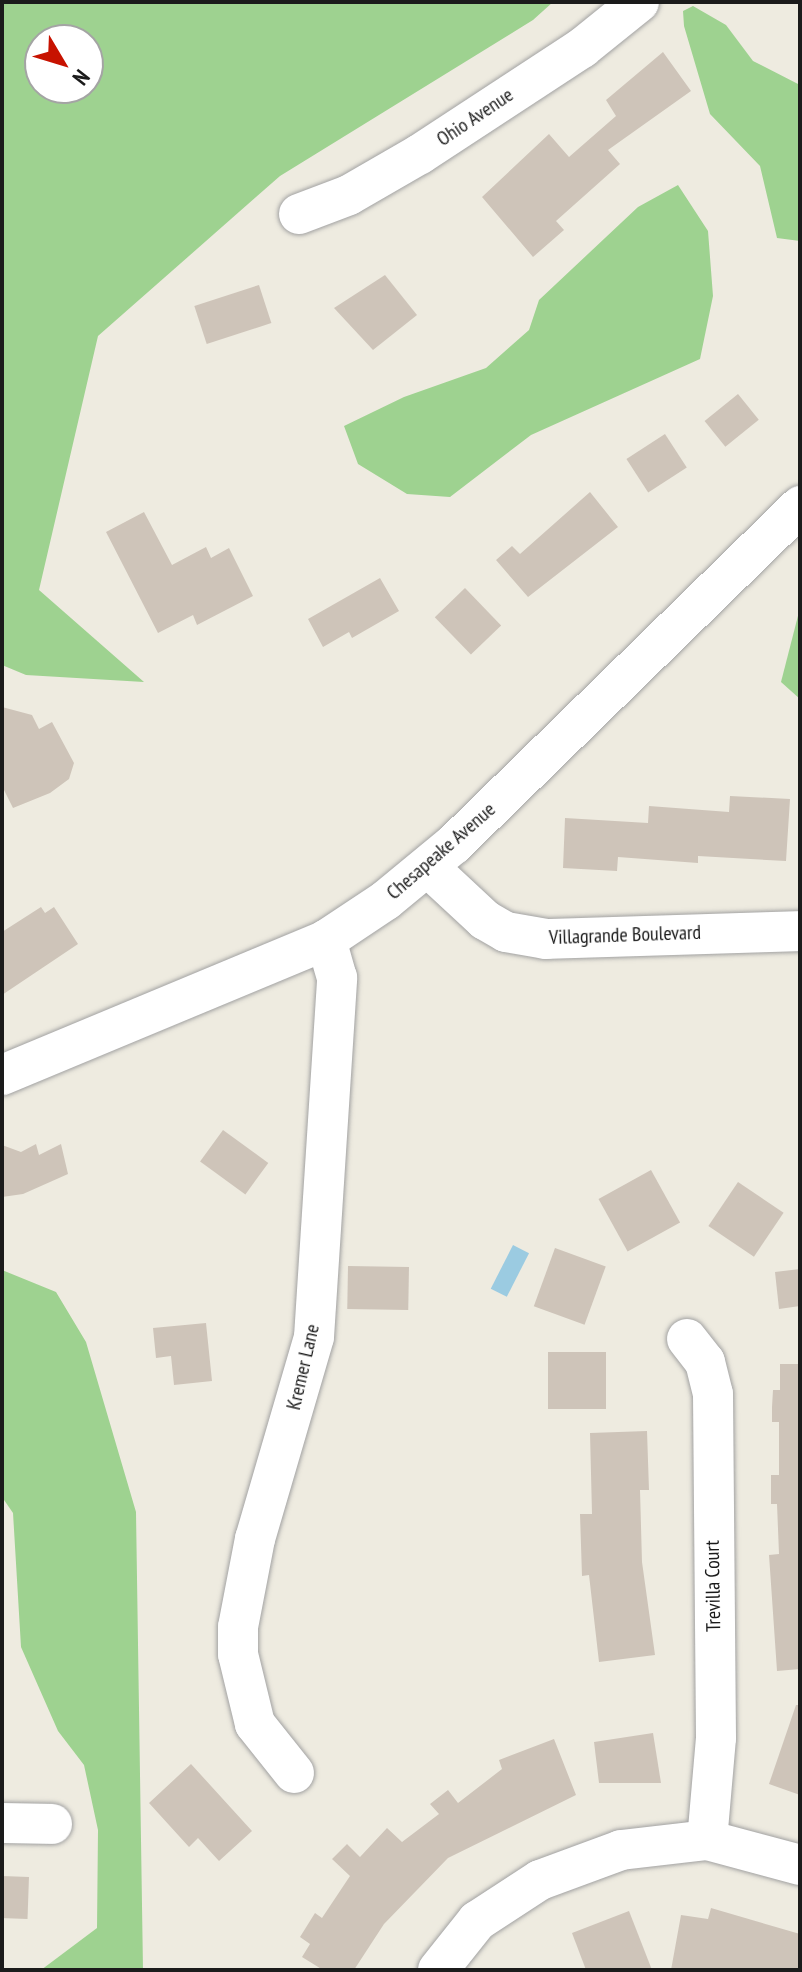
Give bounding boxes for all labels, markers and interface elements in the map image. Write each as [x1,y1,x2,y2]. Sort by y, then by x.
north arrow [24,24,104,104]
text: N [67,64,96,91]
street label: Ohio Avenue [432,83,518,151]
street label: Chesapeake Avenue [382,797,500,905]
street label: Villagrande Boulevard [549,920,701,950]
street label: Kremer Lane [281,1322,325,1412]
street label: Trevilla Court [700,1540,726,1632]

